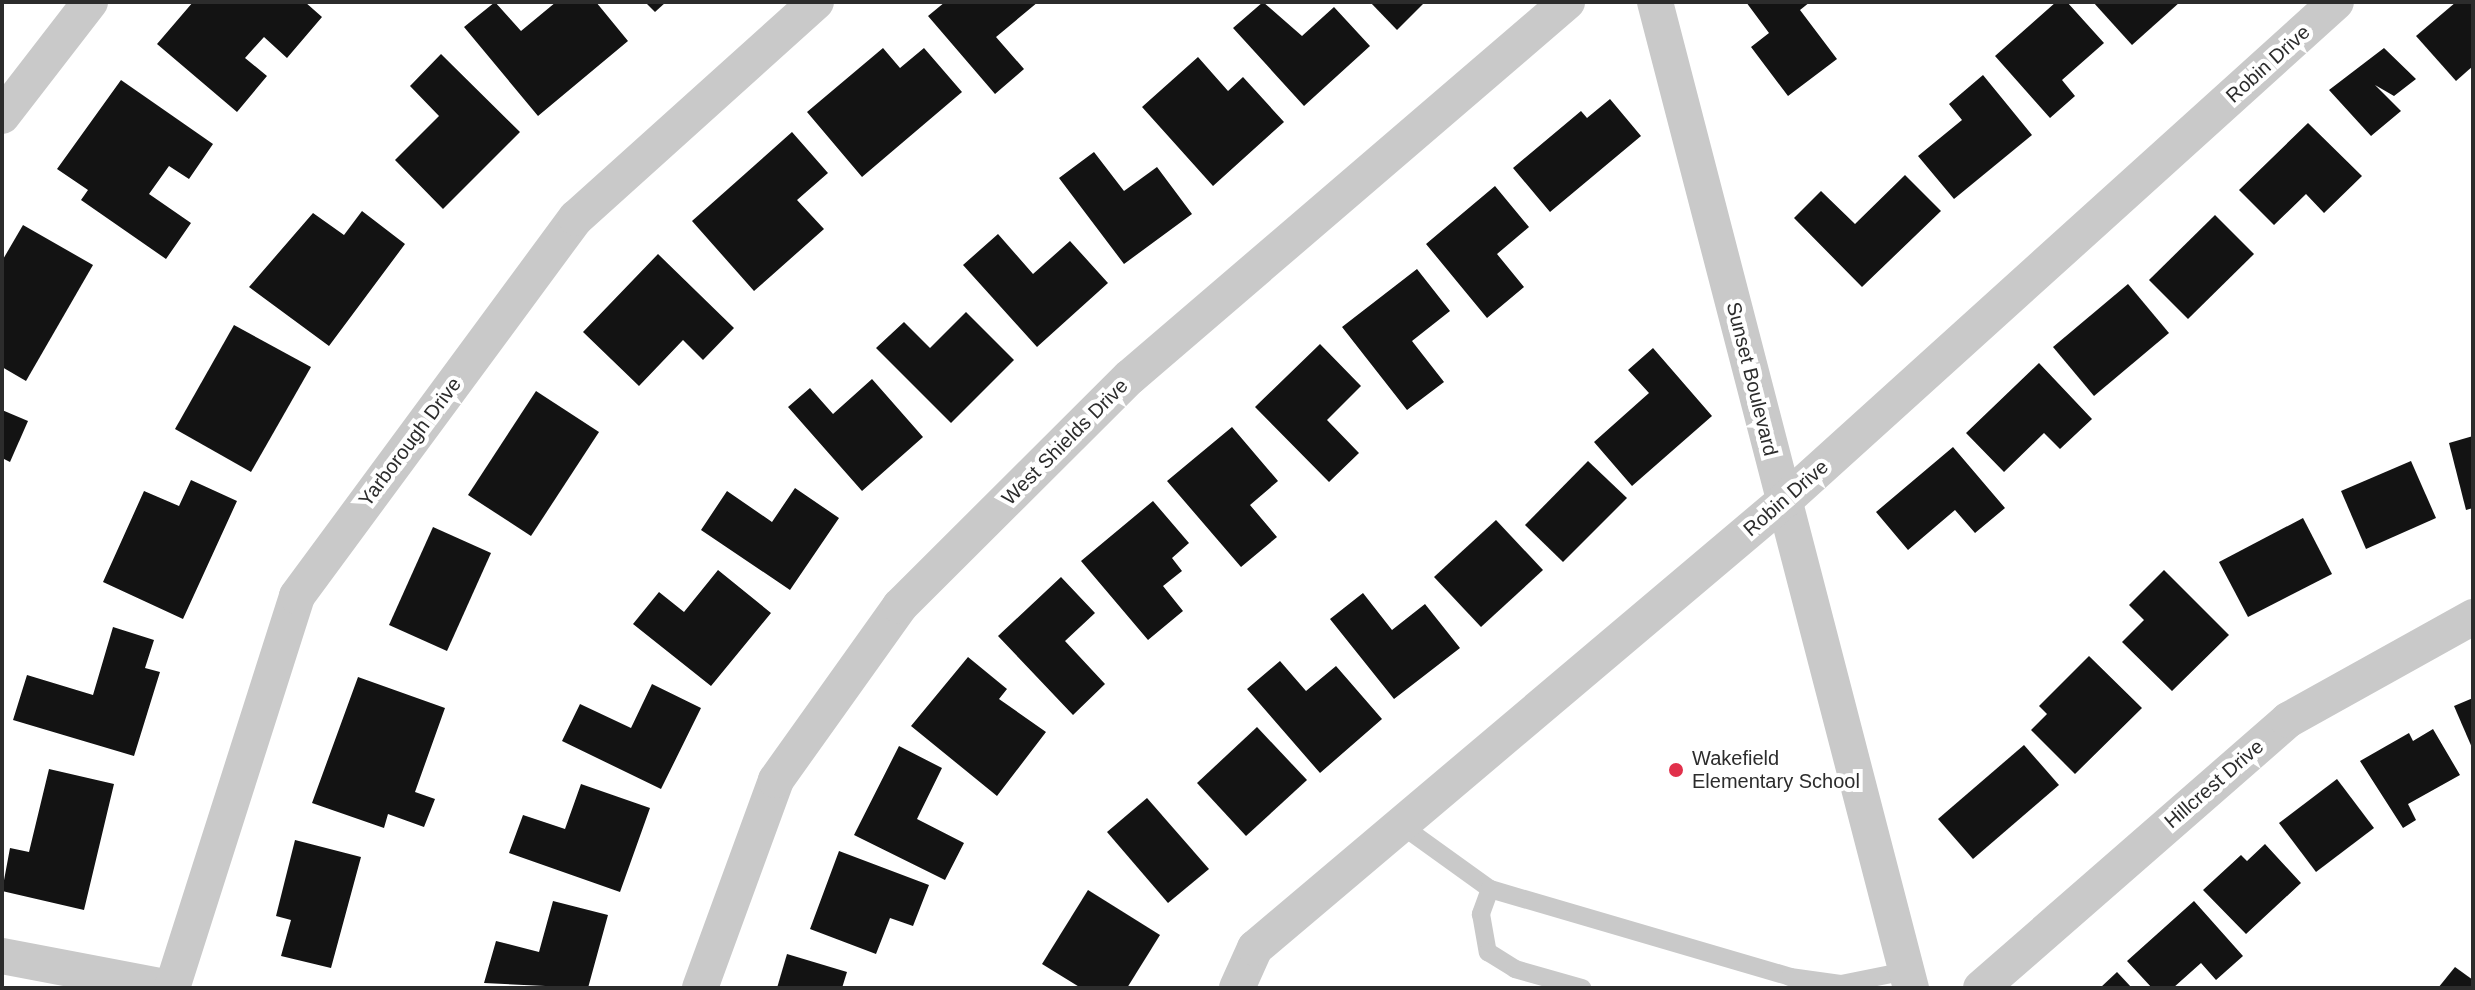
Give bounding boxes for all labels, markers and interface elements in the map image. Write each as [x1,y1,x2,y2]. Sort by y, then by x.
street label: Robin Drive [2221,20,2315,108]
street label: Sunset Boulevard [1721,300,1783,458]
street label: Yarborough Drive [354,373,466,511]
street label: West Shields Drive [997,374,1133,510]
street label: Robin Drive [1739,455,1833,541]
street label: Hillcrest Drive [2160,734,2268,834]
place label: Wakefield Elementary School [1692,746,1860,793]
marker: Wakefield Elementary School [1667,761,1685,779]

